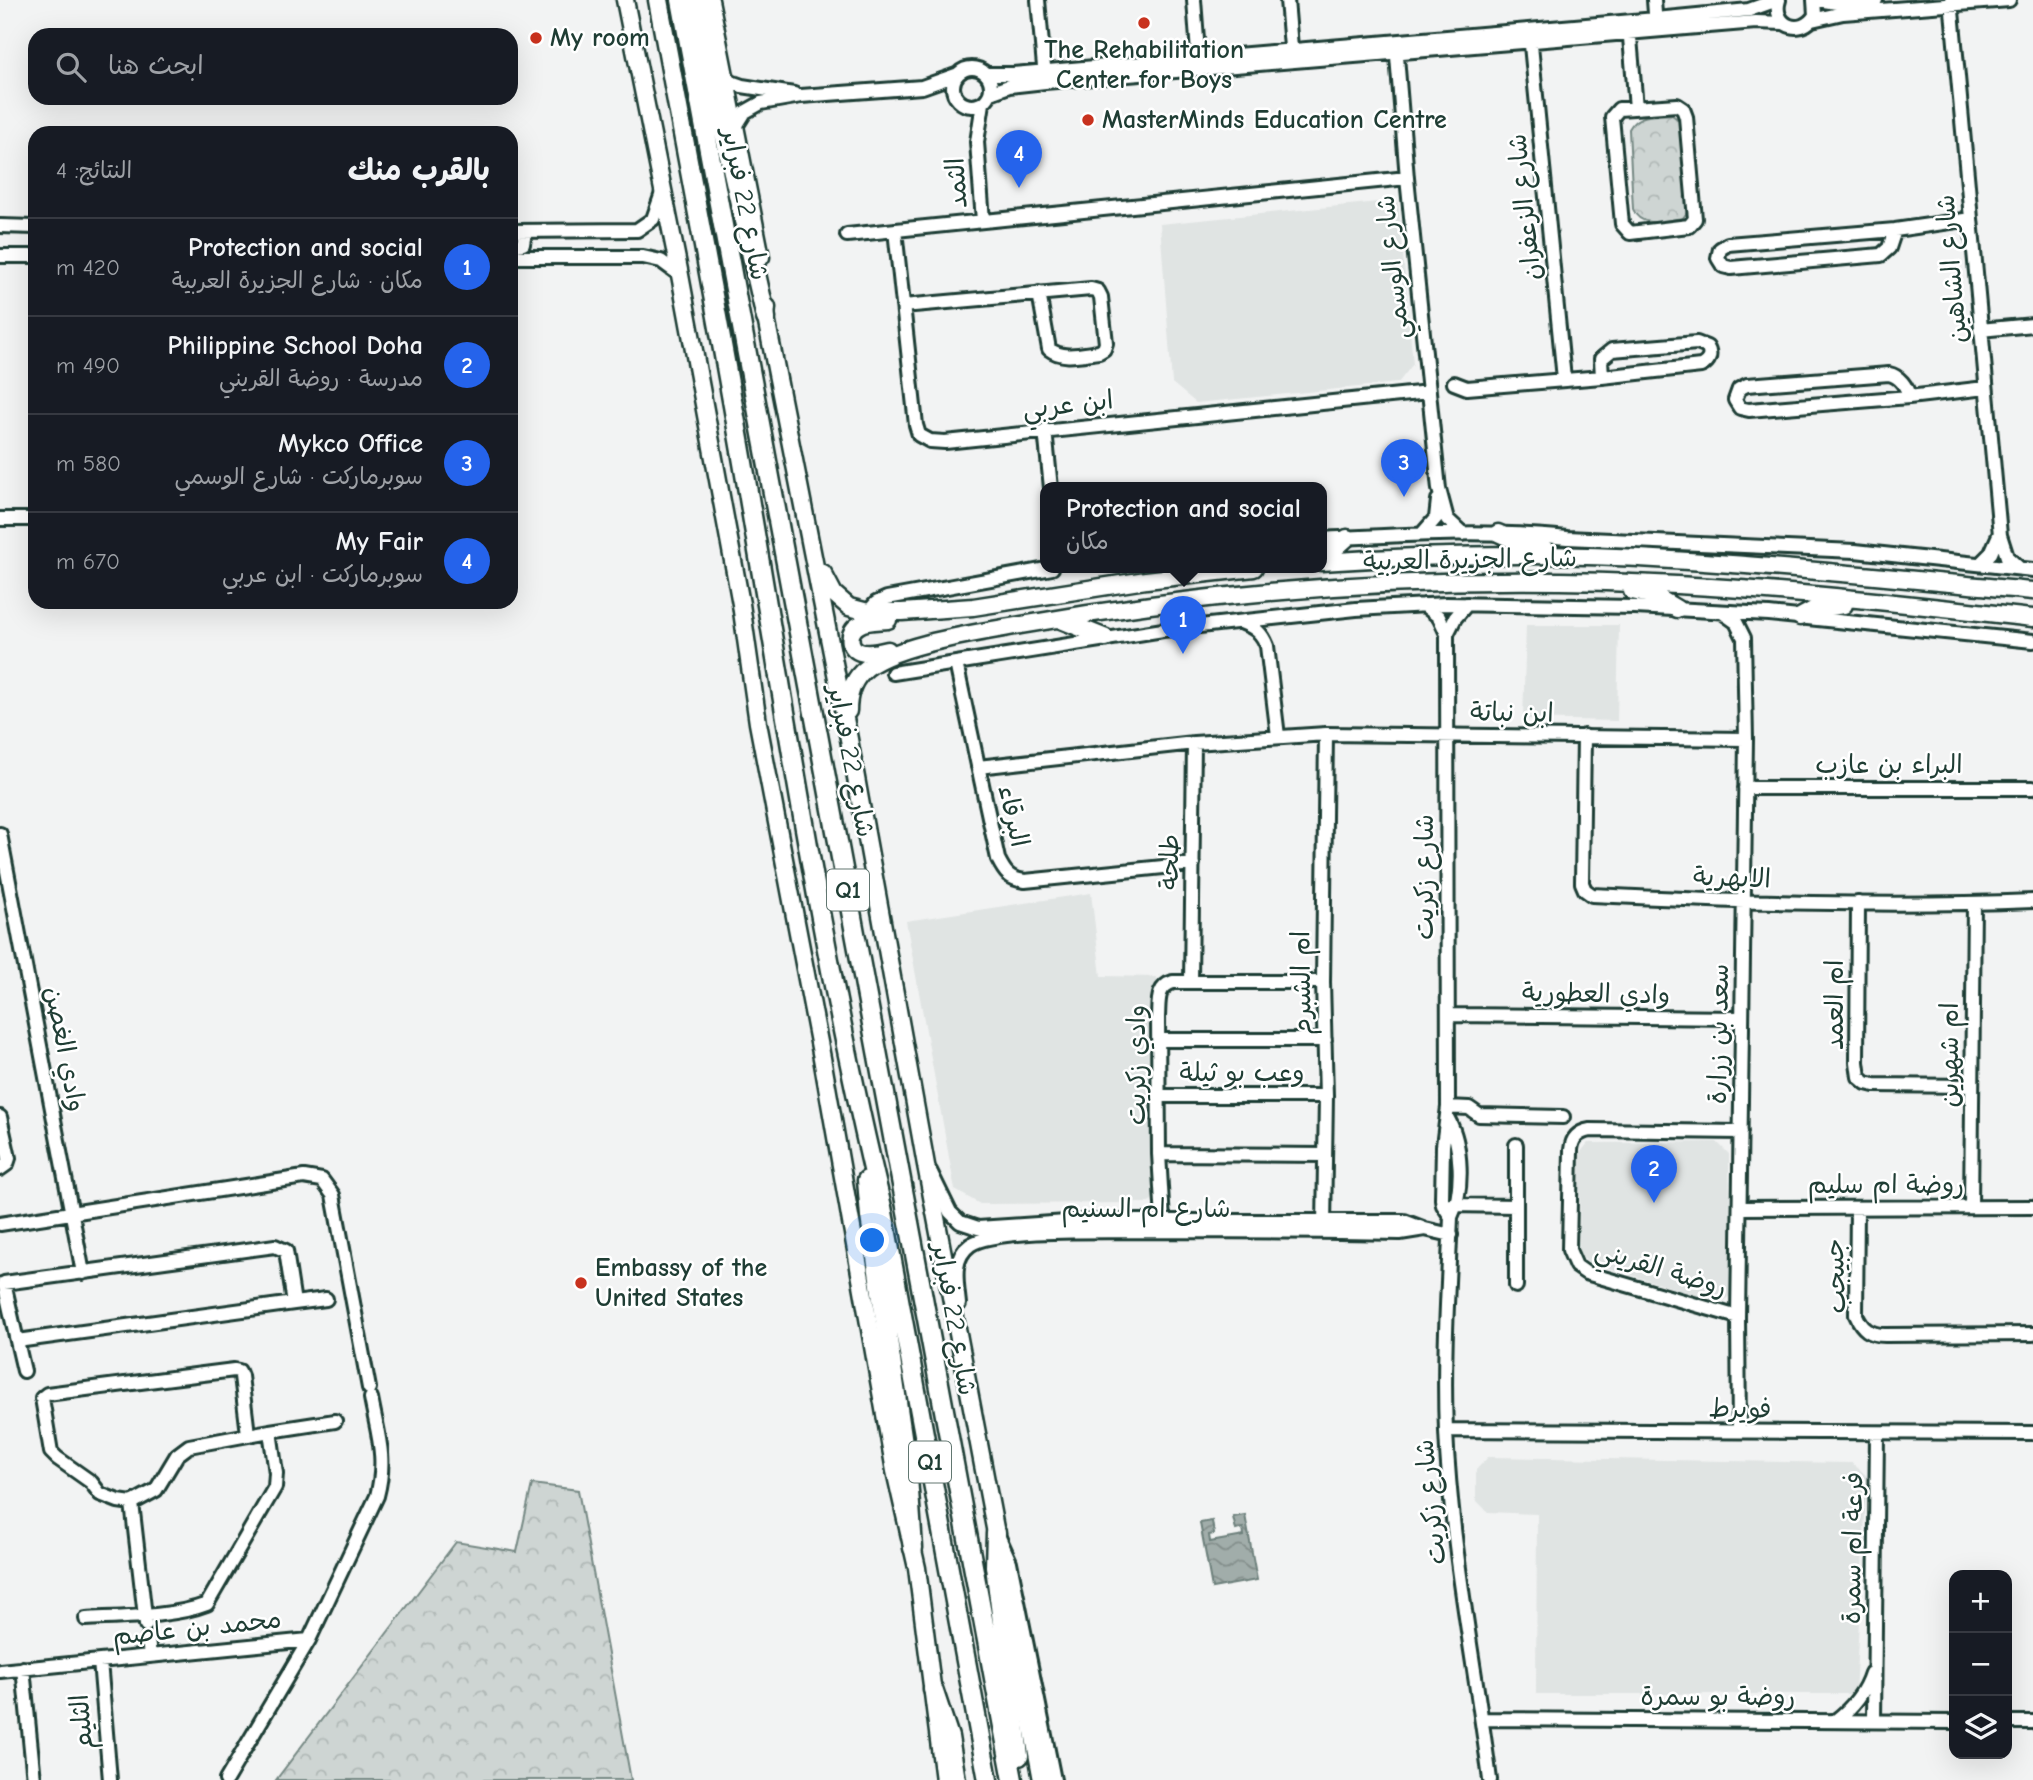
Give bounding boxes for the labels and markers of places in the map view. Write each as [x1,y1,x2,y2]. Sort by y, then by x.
marker: The Rehabilitation Center for Boys [1136,15,1152,31]
place label: My room [550,23,650,53]
marker: My room [528,30,544,46]
place label: The Rehabilitation Center for Boys [1044,35,1244,95]
place label: MasterMinds Education Centre [1102,105,1447,135]
marker: MasterMinds Education Centre [1080,112,1096,128]
pin: 4 [996,130,1042,188]
pin: 3 [1381,439,1427,497]
pin: 1 [1160,596,1206,654]
pin: 2 [1631,1145,1677,1203]
place label: Embassy of the United States [595,1253,767,1313]
marker: Embassy of the United States [573,1275,589,1291]

